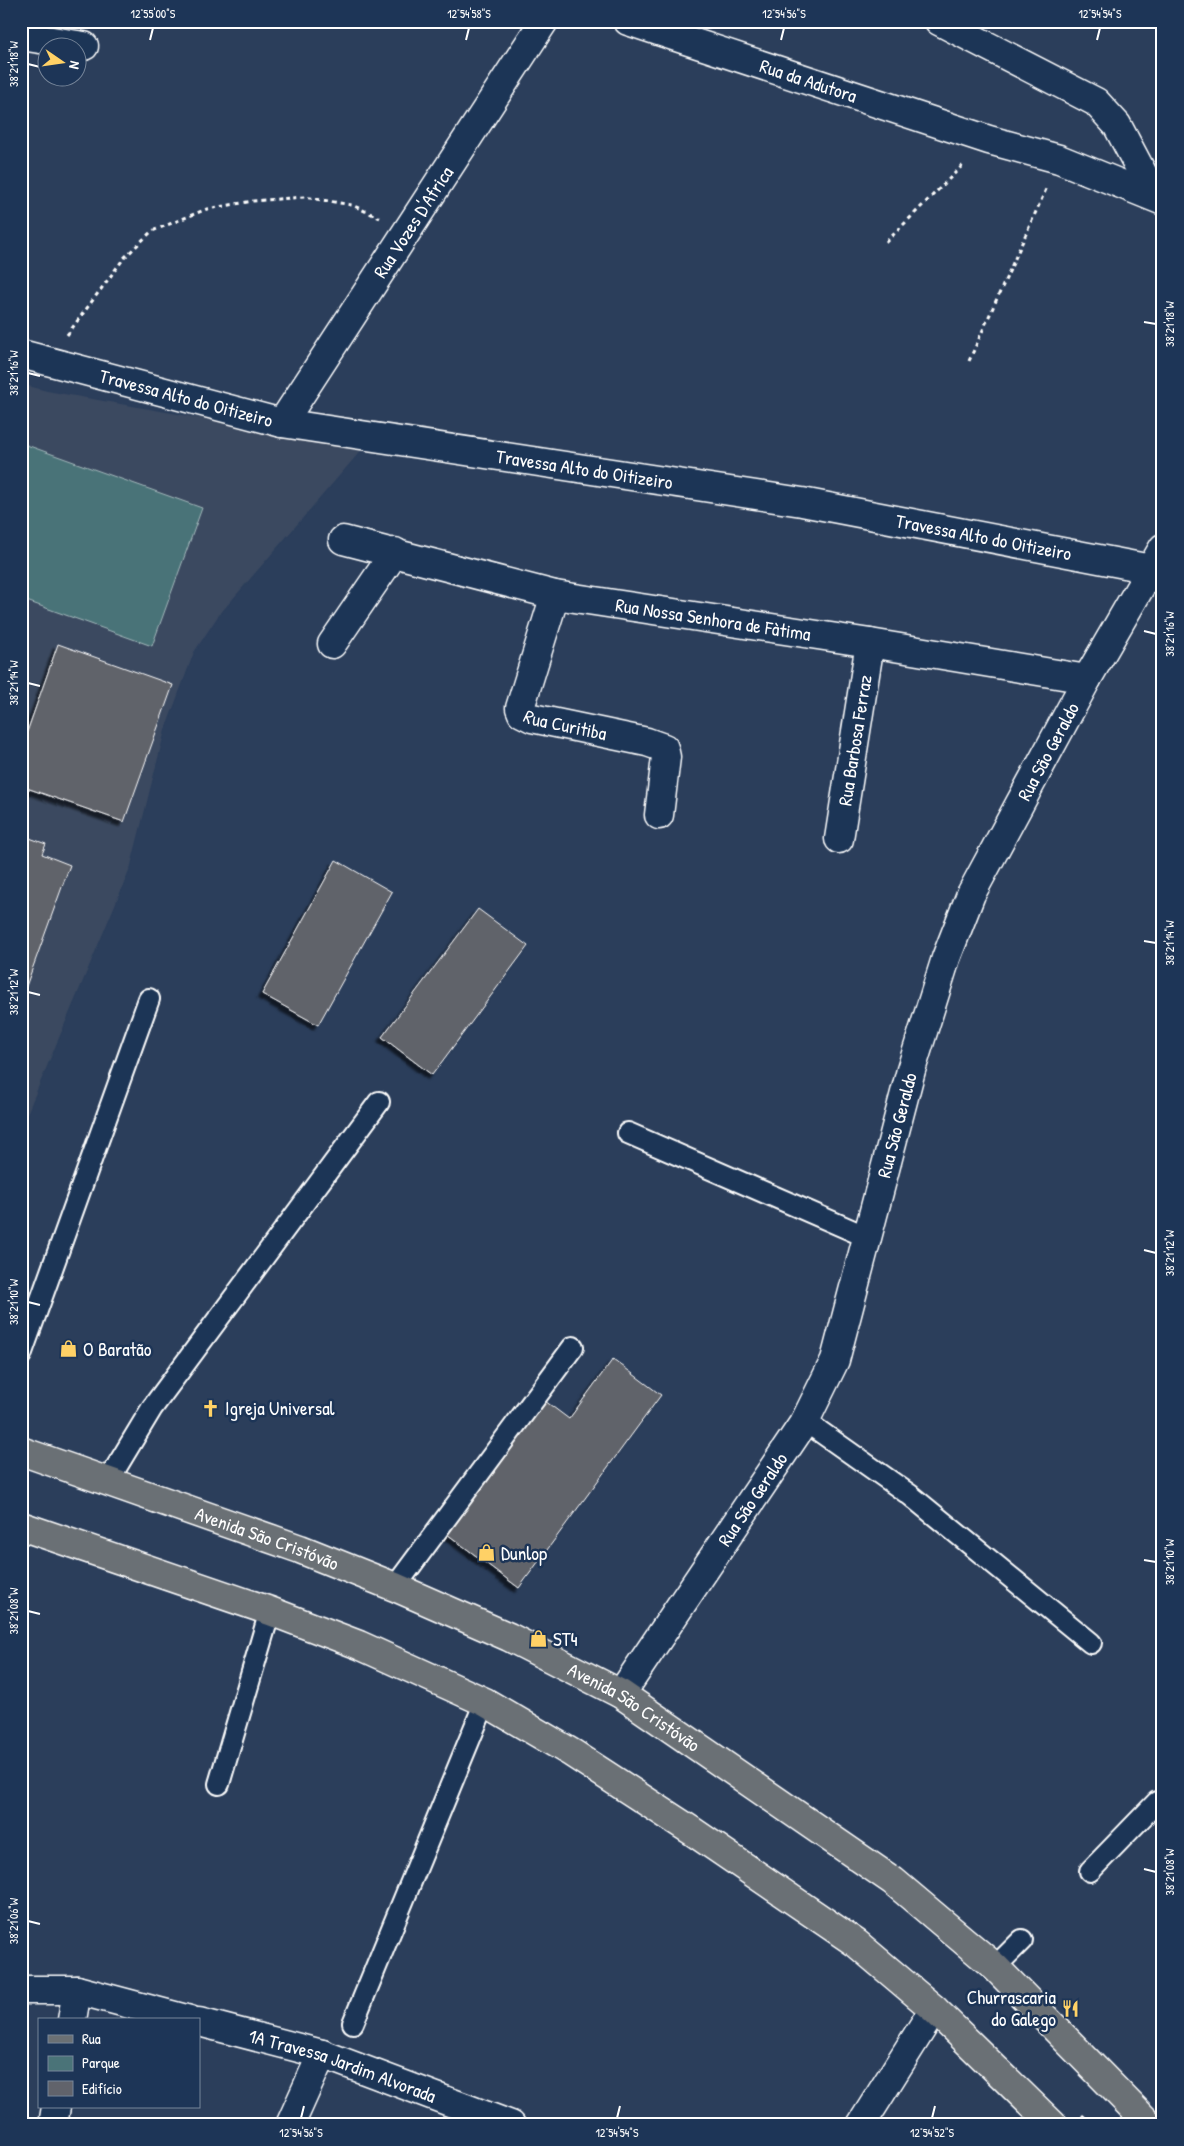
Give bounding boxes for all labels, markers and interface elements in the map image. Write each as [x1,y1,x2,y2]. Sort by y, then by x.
text: 12°55'00"S [131,5,176,22]
text: 12°54'58"S [447,5,491,22]
text: 12°54'56"S [762,5,806,22]
text: 12°54'54"S [1078,5,1122,22]
north arrow [38,38,88,88]
text: 38°21'18"W [5,40,22,87]
street label: Rua da Adutora [757,52,861,109]
text: N [65,59,85,71]
street label: Rua Vozes D'Africa [367,161,459,283]
text: 38°21'18"W [1161,300,1178,347]
text: 38°21'16"W [5,350,22,396]
street label: Travessa Alto do Oitizeiro [97,362,276,433]
street label: Travessa Alto do Oitizeiro [494,443,675,495]
street label: Travessa Alto do Oitizeiro [894,507,1074,567]
street label: Rua Nossa Senhora de Fàtima [614,591,813,647]
text: 38°21'16"W [1161,611,1178,657]
text: 38°21'14"W [5,660,22,706]
street label: Rua Barbosa Ferraz [831,673,878,808]
street label: Rua São Geraldo [1011,698,1085,805]
street label: Rua Curitiba [519,703,610,746]
text: 38°21'14"W [1161,920,1178,966]
text: 38°21'12"W [5,968,22,1015]
street label: Rua São Geraldo [870,1069,923,1181]
text: 38°21'12"W [1161,1229,1178,1276]
text: 38°21'10"W [5,1278,22,1325]
place label: O Baratão [83,1336,152,1362]
shop icon: O Baratão [59,1339,79,1359]
place label: Igreja Universal [225,1395,336,1421]
church icon: Igreja Universal [201,1398,221,1418]
street label: Rua São Geraldo [711,1447,793,1551]
street label: Avenida São Cristóvão [192,1500,343,1576]
text: 38°21'10"W [1161,1538,1178,1585]
place label: Dunlop [501,1540,547,1566]
shop icon: Dunlop [477,1543,497,1563]
text: 38°21'08"W [5,1587,22,1634]
place label: ST4 [553,1626,578,1652]
shop icon: ST4 [529,1629,549,1649]
street label: Avenida São Cristóvão [564,1656,706,1758]
text: 38°21'08"W [1161,1848,1178,1895]
text: 38°21'06"W [5,1897,22,1944]
place label: Churrascaria do Galego [967,1984,1057,2032]
restaurant icon: Churrascaria do Galego [1060,1998,1080,2018]
legend [38,2018,200,2108]
street label: 1A Travessa Jardim Alvorada [246,2023,440,2109]
text: Rua [82,2028,101,2049]
text: Parque [82,2052,120,2073]
text: Edifício [82,2078,122,2099]
text: 12°54'56"S [279,2124,323,2141]
text: 12°54'54"S [595,2124,639,2141]
text: 12°54'52"S [910,2124,955,2141]

